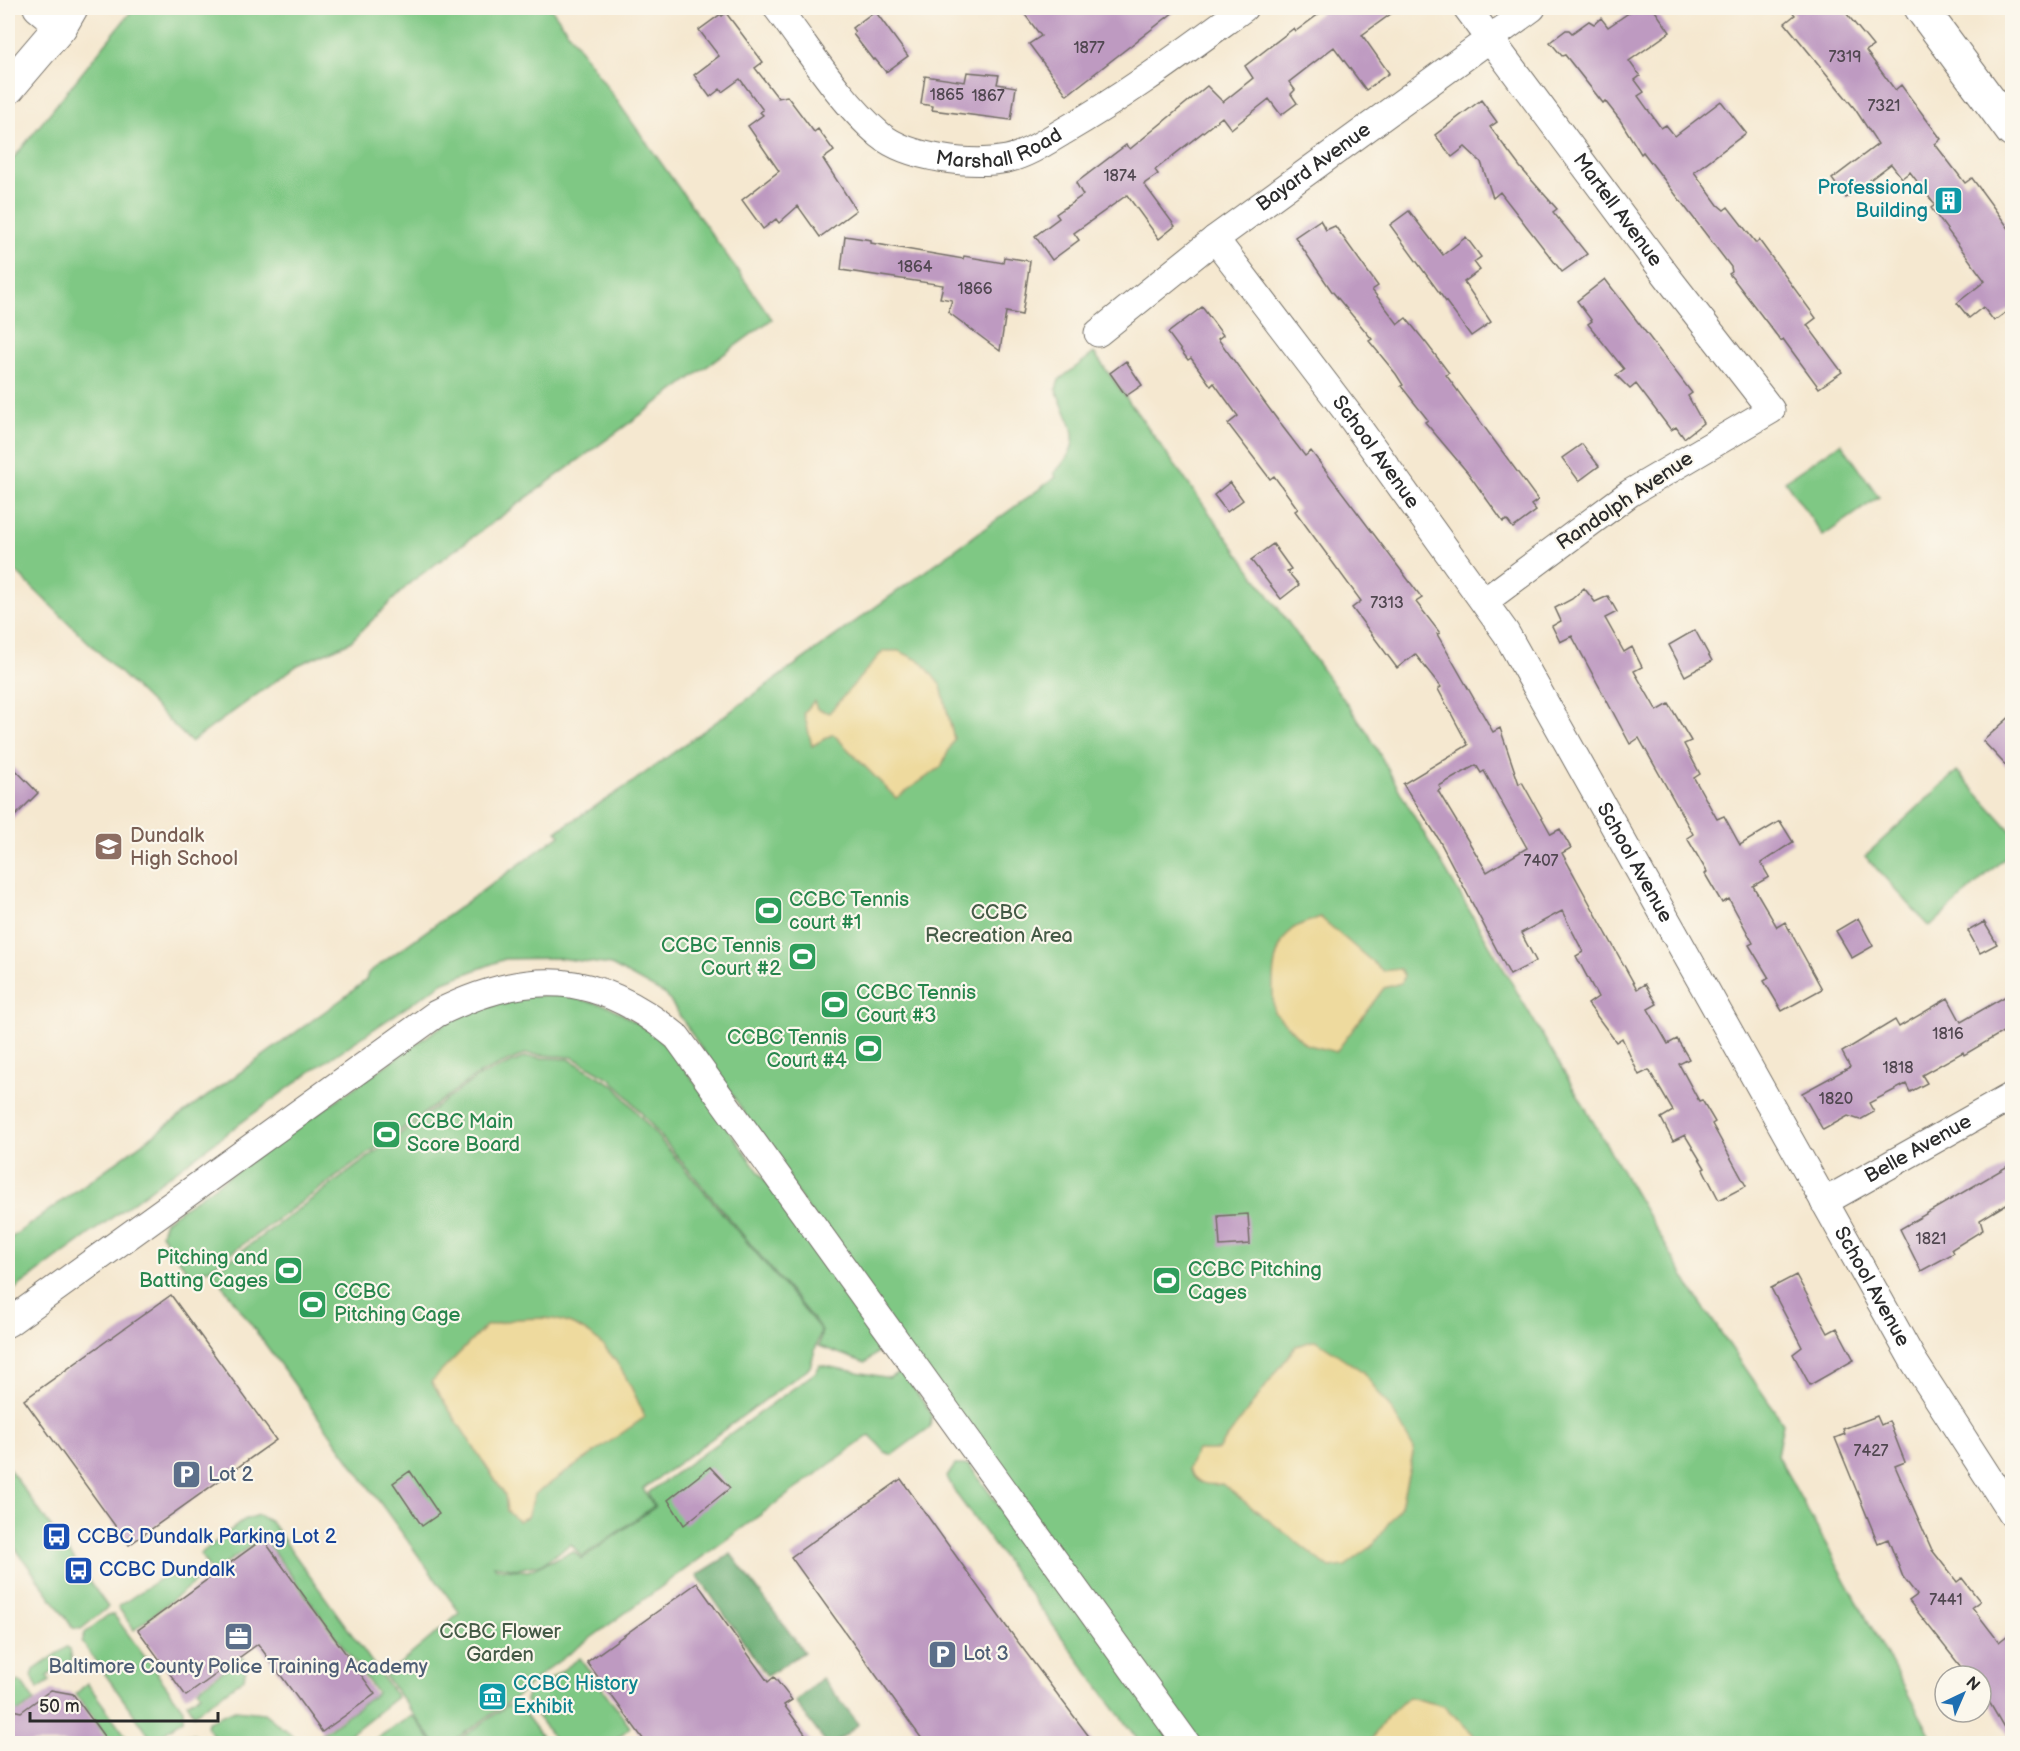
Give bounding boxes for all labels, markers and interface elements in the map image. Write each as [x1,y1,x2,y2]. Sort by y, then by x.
house number: 1877 [1073,39,1105,58]
house number: 7319 [1828,48,1862,67]
house number: 1865 [930,86,964,105]
house number: 1867 [971,87,1005,106]
house number: 7321 [1867,97,1901,116]
street label: Bayard Avenue [1252,117,1376,217]
street label: Marshall Road [934,123,1066,173]
street label: Martell Avenue [1568,149,1668,271]
house number: 1874 [1103,167,1137,186]
place label: Professional Building [1817,176,1928,223]
building icon: Professional Building [1933,184,1965,216]
house number: 1864 [897,258,933,277]
house number: 1866 [957,280,993,299]
street label: School Avenue [1327,391,1425,513]
street label: Randolph Avenue [1552,446,1698,555]
house number: 7313 [1370,594,1404,613]
street label: School Avenue [1591,798,1678,927]
place label: Dundalk High School [130,824,238,871]
school or university icon: Dundalk High School [93,831,125,863]
house number: 7407 [1524,852,1559,871]
place label: CCBC Tennis court #1 [789,888,909,935]
sports icon: CCBC Tennis court #1 [752,895,784,927]
park label: CCBC Recreation Area [925,901,1073,948]
place label: CCBC Tennis Court #2 [661,934,781,981]
sports icon: CCBC Tennis Court #2 [786,941,818,973]
place label: CCBC Tennis Court #3 [856,981,976,1028]
sports icon: CCBC Tennis Court #3 [819,988,851,1020]
house number: 1816 [1932,1025,1964,1044]
place label: CCBC Tennis Court #4 [727,1026,847,1073]
sports icon: CCBC Tennis Court #4 [852,1033,884,1065]
house number: 1818 [1882,1059,1914,1078]
house number: 1820 [1819,1090,1853,1109]
street label: Belle Avenue [1860,1109,1976,1189]
place label: CCBC Main Score Board [407,1110,520,1157]
sports icon: CCBC Main Score Board [370,1118,402,1150]
street label: School Avenue [1829,1223,1915,1351]
house number: 1821 [1916,1230,1946,1249]
place label: Pitching and Batting Cages [139,1246,268,1293]
sports icon: Pitching and Batting Cages [273,1254,305,1286]
place label: CCBC Pitching Cages [1188,1258,1322,1305]
sports icon: CCBC Pitching Cages [1151,1265,1183,1297]
place label: CCBC Pitching Cage [334,1280,461,1327]
sports icon: CCBC Pitching Cage [297,1288,329,1320]
house number: 7427 [1854,1442,1889,1461]
parking icon: Lot 2 [171,1459,203,1491]
place label: Lot 2 [208,1463,254,1487]
bus stop icon: CCBC Dundalk Parking Lot 2 [40,1521,72,1553]
place label: CCBC Dundalk Parking Lot 2 [77,1525,337,1549]
bus stop icon: CCBC Dundalk [62,1554,94,1586]
place label: CCBC Dundalk [99,1558,235,1582]
house number: 7441 [1929,1591,1963,1610]
park label: CCBC Flower Garden [439,1620,562,1667]
office icon: Baltimore County Police Training Academy [222,1621,254,1653]
parking icon: Lot 3 [926,1638,958,1670]
place label: Lot 3 [963,1642,1009,1666]
place label: Baltimore County Police Training Academy [48,1655,428,1679]
north arrow [1933,1664,1993,1724]
place label: CCBC History Exhibit [513,1672,638,1719]
text: N [1961,1673,1983,1695]
museum icon: CCBC History Exhibit [476,1680,508,1712]
scale bar [30,1685,218,1723]
text: 50 m [39,1696,80,1717]

